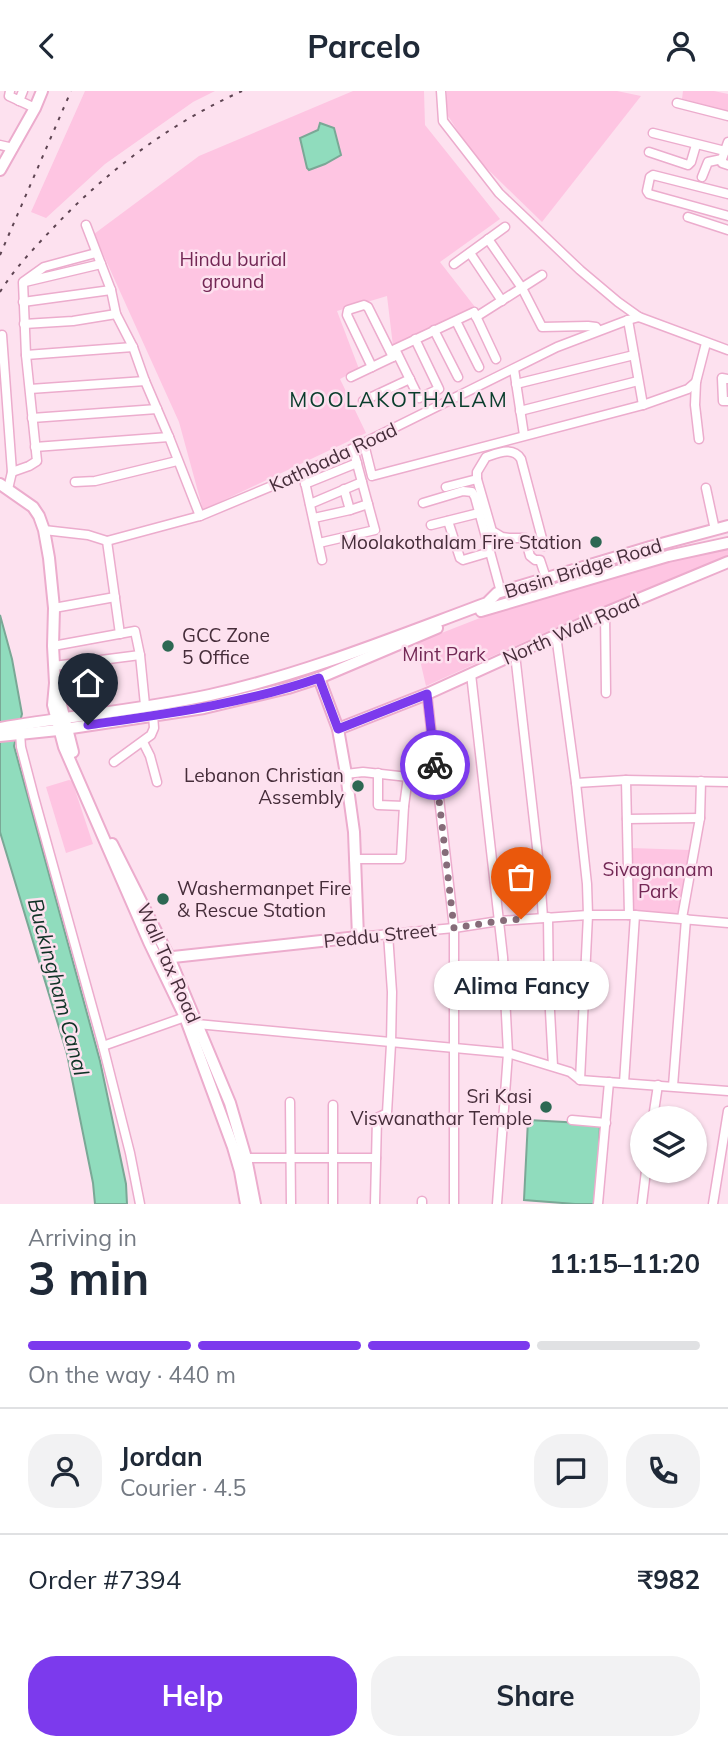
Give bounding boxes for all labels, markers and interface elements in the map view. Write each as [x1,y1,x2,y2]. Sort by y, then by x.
text: Parcelo [307,26,421,66]
icon: back [28,27,66,65]
icon: person [662,27,700,65]
park label: Hindu burial ground [179,247,287,293]
district label: MOOLAKOTHALAM [289,386,509,412]
street label: Kathbada Road [265,417,401,497]
place label: Moolakothalam Fire Station [341,530,582,554]
street label: Basin Bridge Road [501,533,665,603]
marker: Moolakothalam Fire Station [588,534,604,550]
street label: North Wall Road [499,588,643,670]
place label: GCC Zone 5 Office [182,623,270,669]
marker: GCC Zone 5 Office [160,638,176,654]
park label: Mint Park [402,642,486,666]
pin [58,653,118,725]
icon: home [69,664,107,702]
courier [400,730,470,800]
icon: bike [416,746,454,784]
place label: Lebanon Christian Assembly [184,763,344,809]
marker: Lebanon Christian Assembly [350,778,366,794]
pin [491,847,551,919]
park label: Sivagnanam Park [603,857,713,903]
icon: bag [502,858,540,896]
place label: Washermanpet Fire & Rescue Station [177,876,351,922]
marker: Washermanpet Fire & Rescue Station [155,891,171,907]
water label: Buckingham Canal [23,895,95,1078]
street label: Wall Tax Road [132,899,206,1027]
street label: Peddu Street [322,917,438,953]
callout: Alima Fancy [434,961,608,1010]
text: Alima Fancy [454,971,589,1000]
place label: Sri Kasi Viswanathar Temple [350,1084,532,1130]
marker: Sri Kasi Viswanathar Temple [538,1099,554,1115]
map controls [630,1106,707,1183]
button: layers [630,1106,707,1183]
text: Arriving in [28,1223,137,1252]
text: 11:15–11:20 [549,1247,700,1280]
text: 3 min [28,1249,149,1307]
text: On the way · 440 m [28,1360,236,1389]
button: person [28,1434,102,1508]
button: chat [534,1434,608,1508]
button: phone [626,1434,700,1508]
text: Jordan [120,1440,203,1473]
text: Courier · 4.5 [120,1473,246,1502]
text: Order #7394 [28,1563,181,1596]
text: ₹982 [638,1563,700,1596]
button: Help [28,1656,357,1736]
button: Share [371,1656,700,1736]

